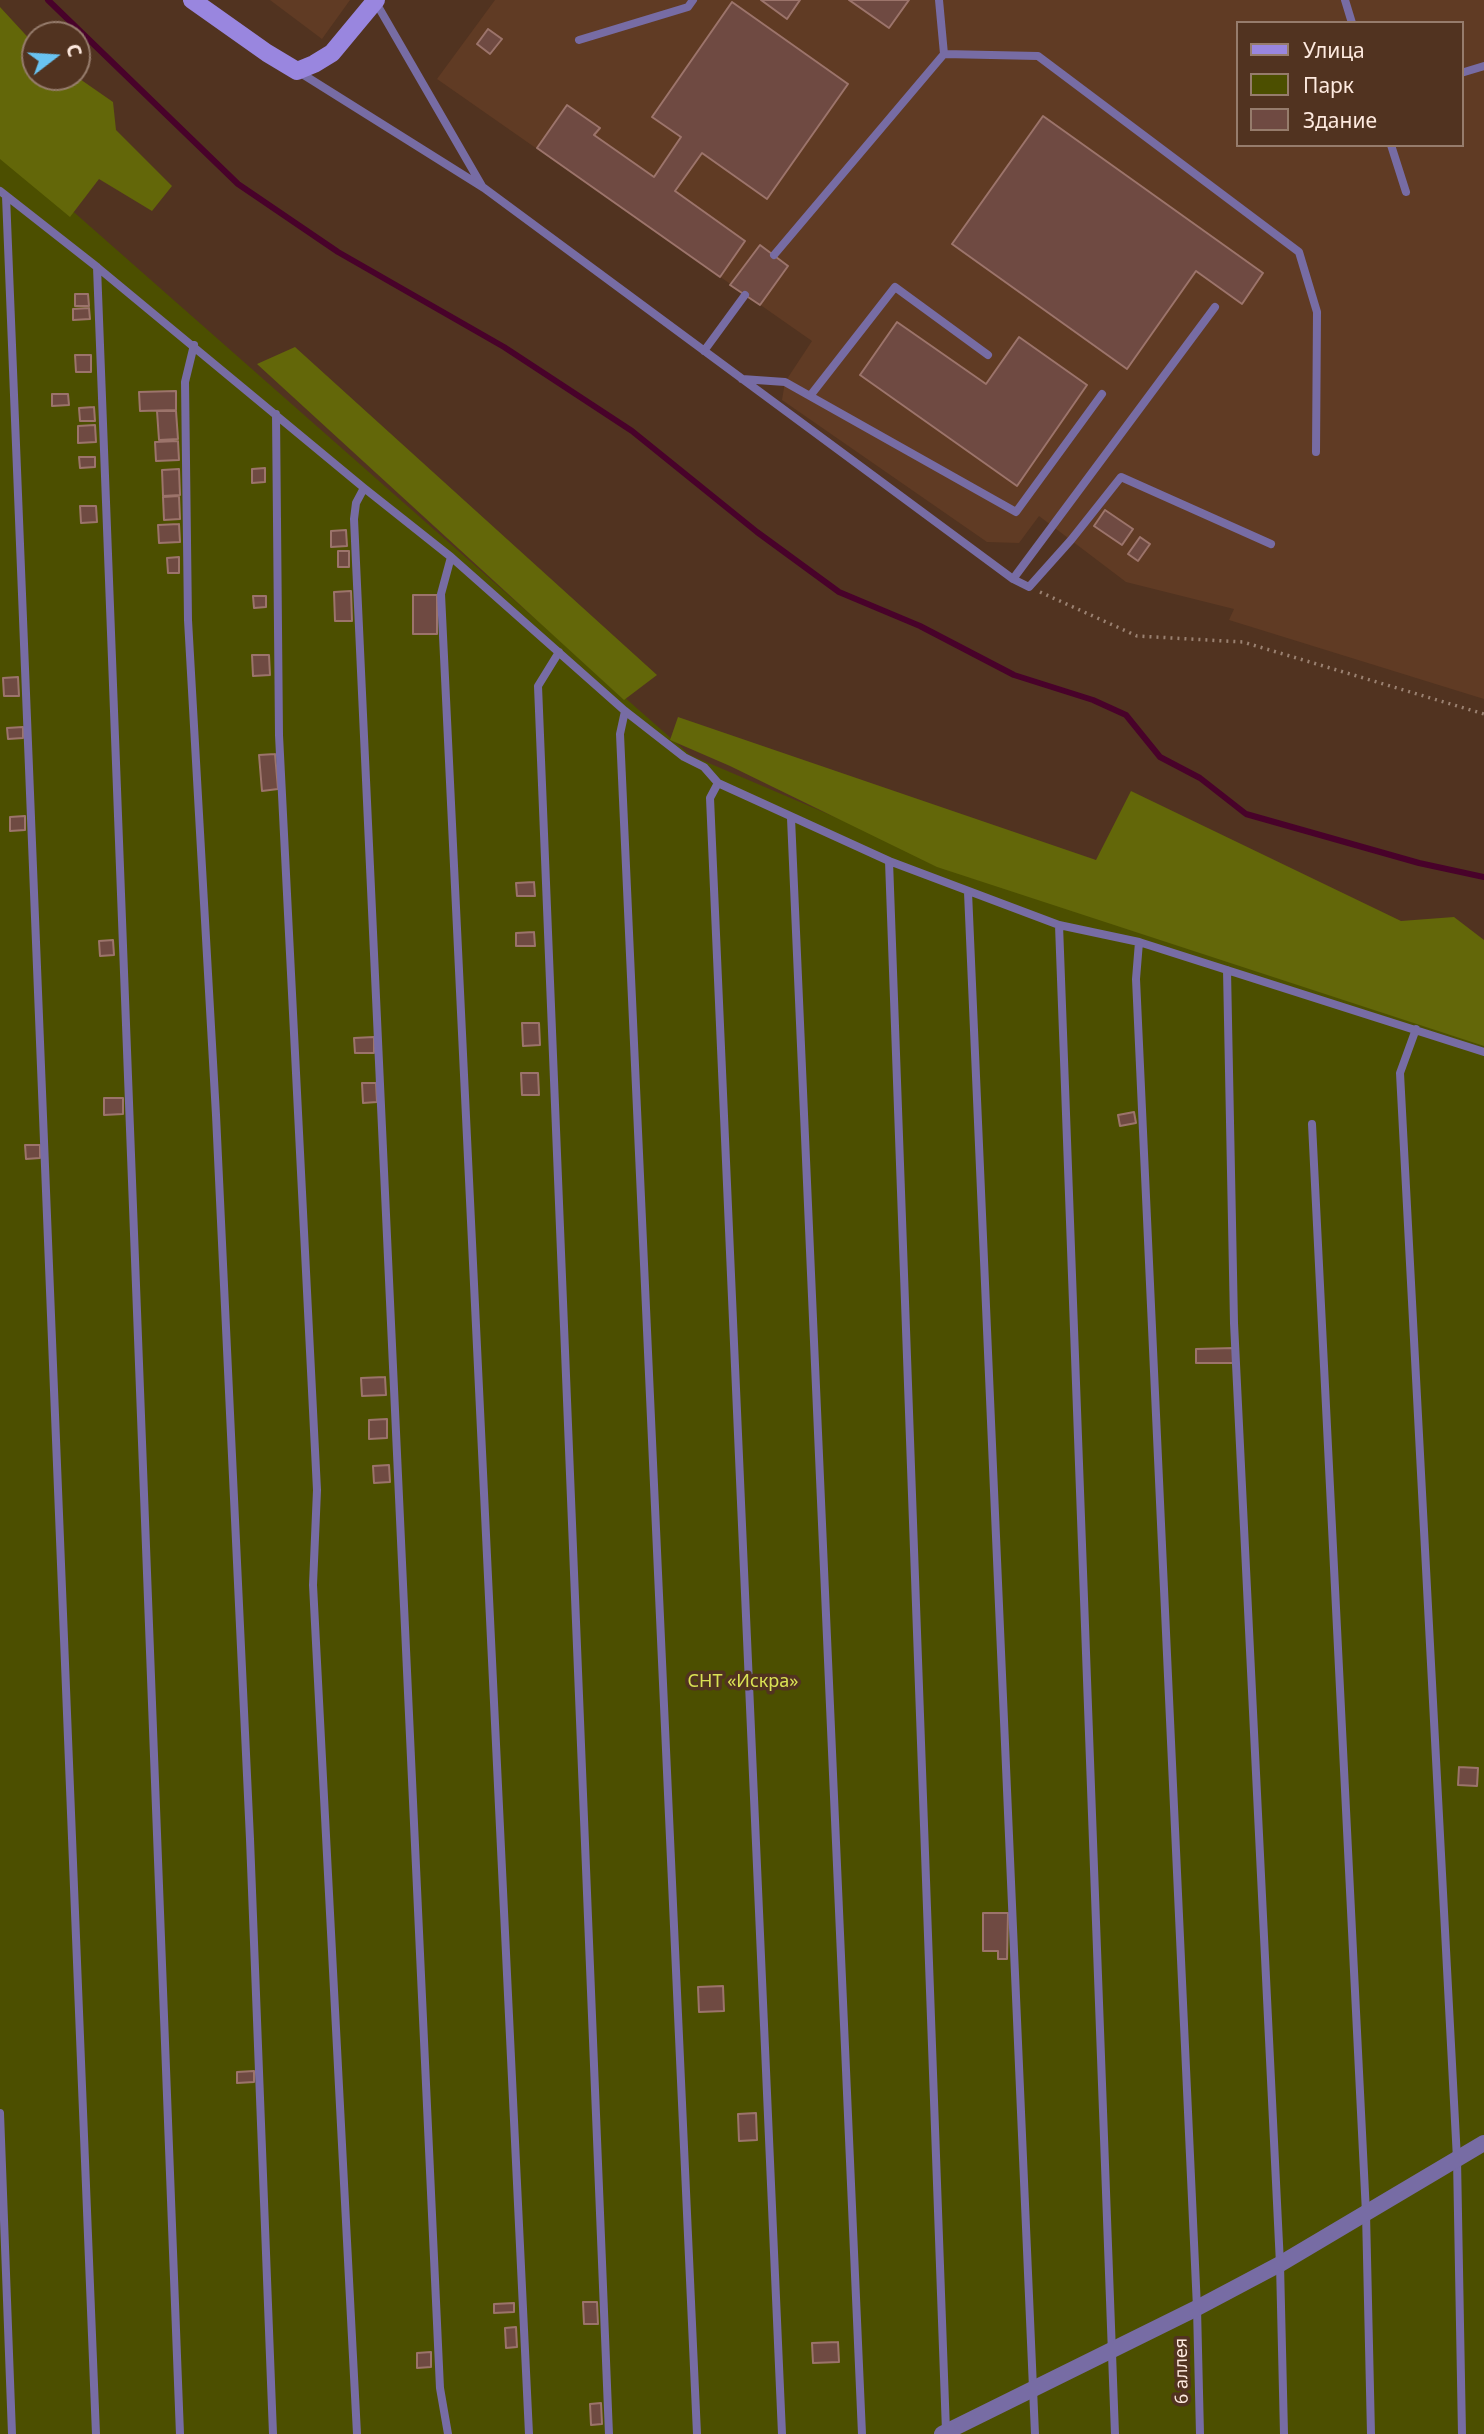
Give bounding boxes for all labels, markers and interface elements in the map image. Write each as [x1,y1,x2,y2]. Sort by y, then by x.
north arrow [21,21,91,91]
legend [1236,21,1463,147]
text: Улица [1303,36,1365,64]
text: С [60,41,88,60]
text: Парк [1303,71,1354,99]
text: Здание [1303,106,1377,134]
park label: СНТ «Искра» [688,1671,798,1693]
street label: 6 аллея [1171,2338,1193,2404]

